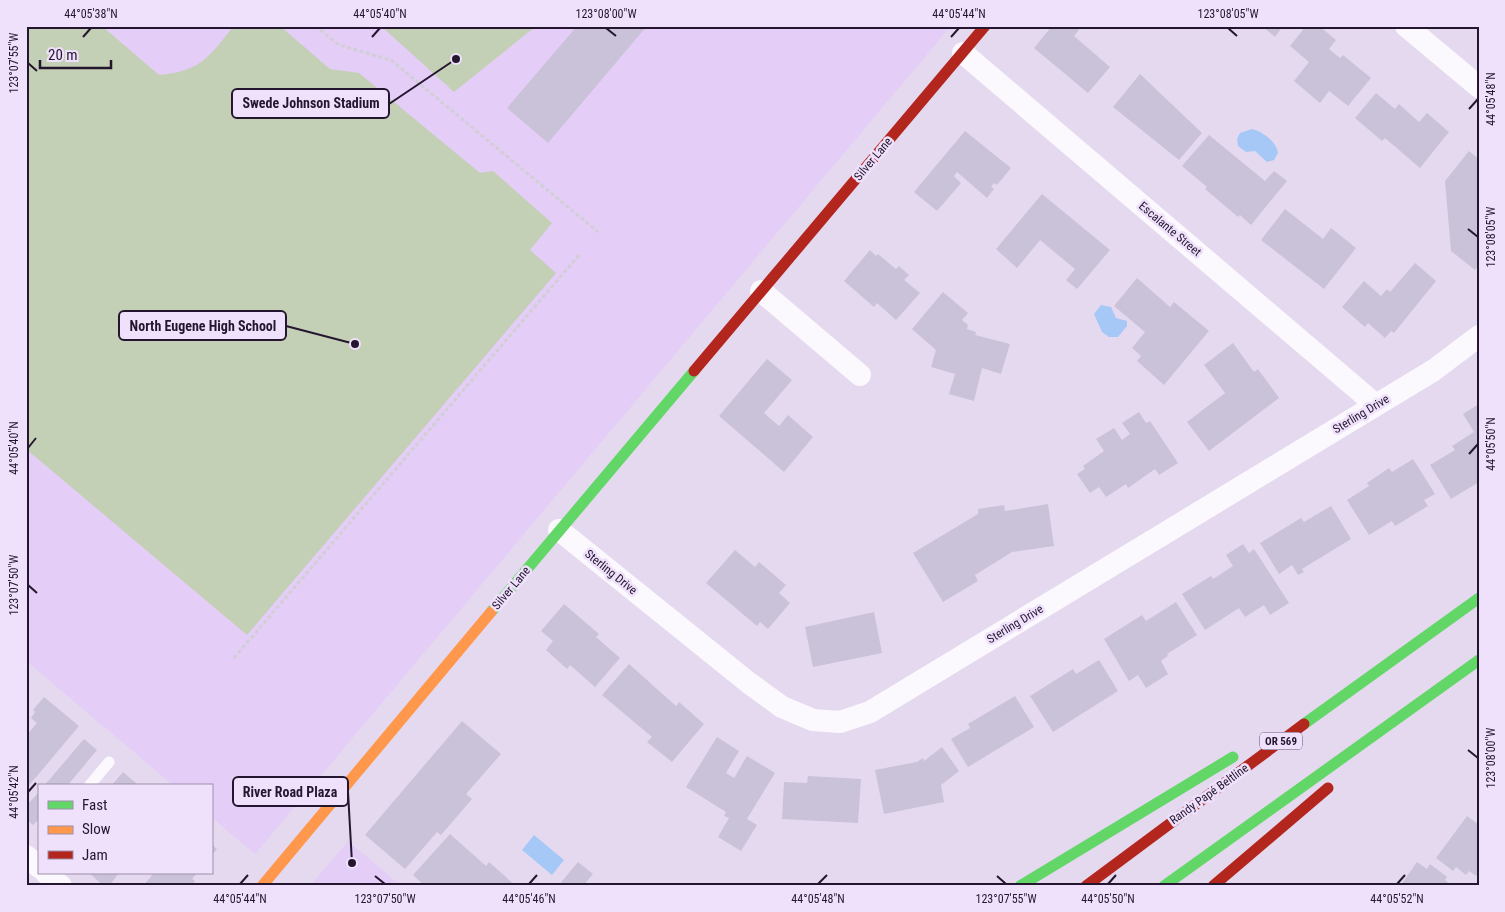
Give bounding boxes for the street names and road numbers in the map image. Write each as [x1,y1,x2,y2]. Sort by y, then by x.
street label: Silver Lane [851,134,895,183]
street label: Escalante Street [1136,199,1204,259]
street label: Sterling Drive [1330,392,1392,436]
street label: Sterling Drive [582,547,640,597]
street label: Silver Lane [489,563,533,612]
street label: Sterling Drive [984,602,1046,646]
road number: OR 569 [1260,732,1302,749]
street label: Randy Papé Beltline [1167,761,1251,827]

